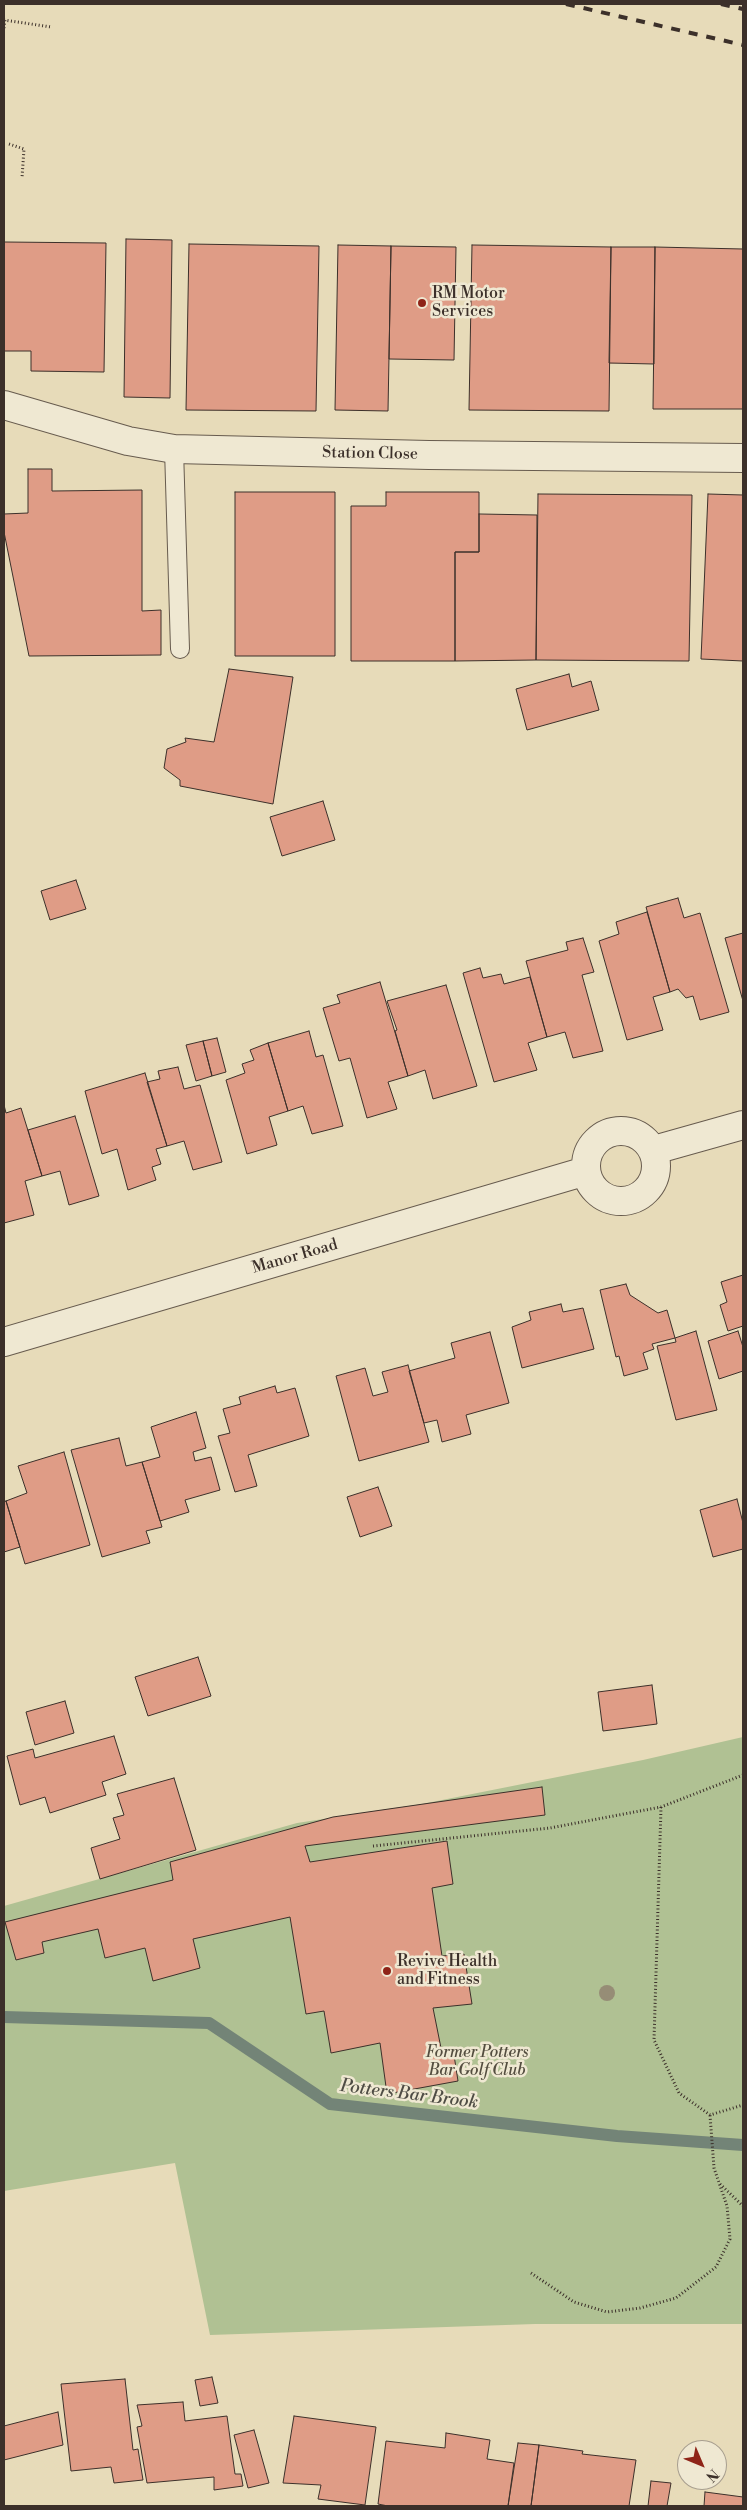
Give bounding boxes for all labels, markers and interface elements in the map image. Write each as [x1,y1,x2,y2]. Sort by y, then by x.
place label: RM Motor Services [432,284,505,322]
marker: RM Motor Services [416,297,428,309]
street label: Station Close [322,444,418,464]
street label: Manor Road [250,1236,340,1278]
place label: Revive Health and Fitness [397,1952,497,1990]
marker: Revive Health and Fitness [381,1965,393,1977]
park label: Former Potters Bar Golf Club [425,2043,529,2081]
water label: Potters Bar Brook [339,2076,479,2114]
north arrow [677,2440,727,2490]
text: N [702,2465,722,2485]

